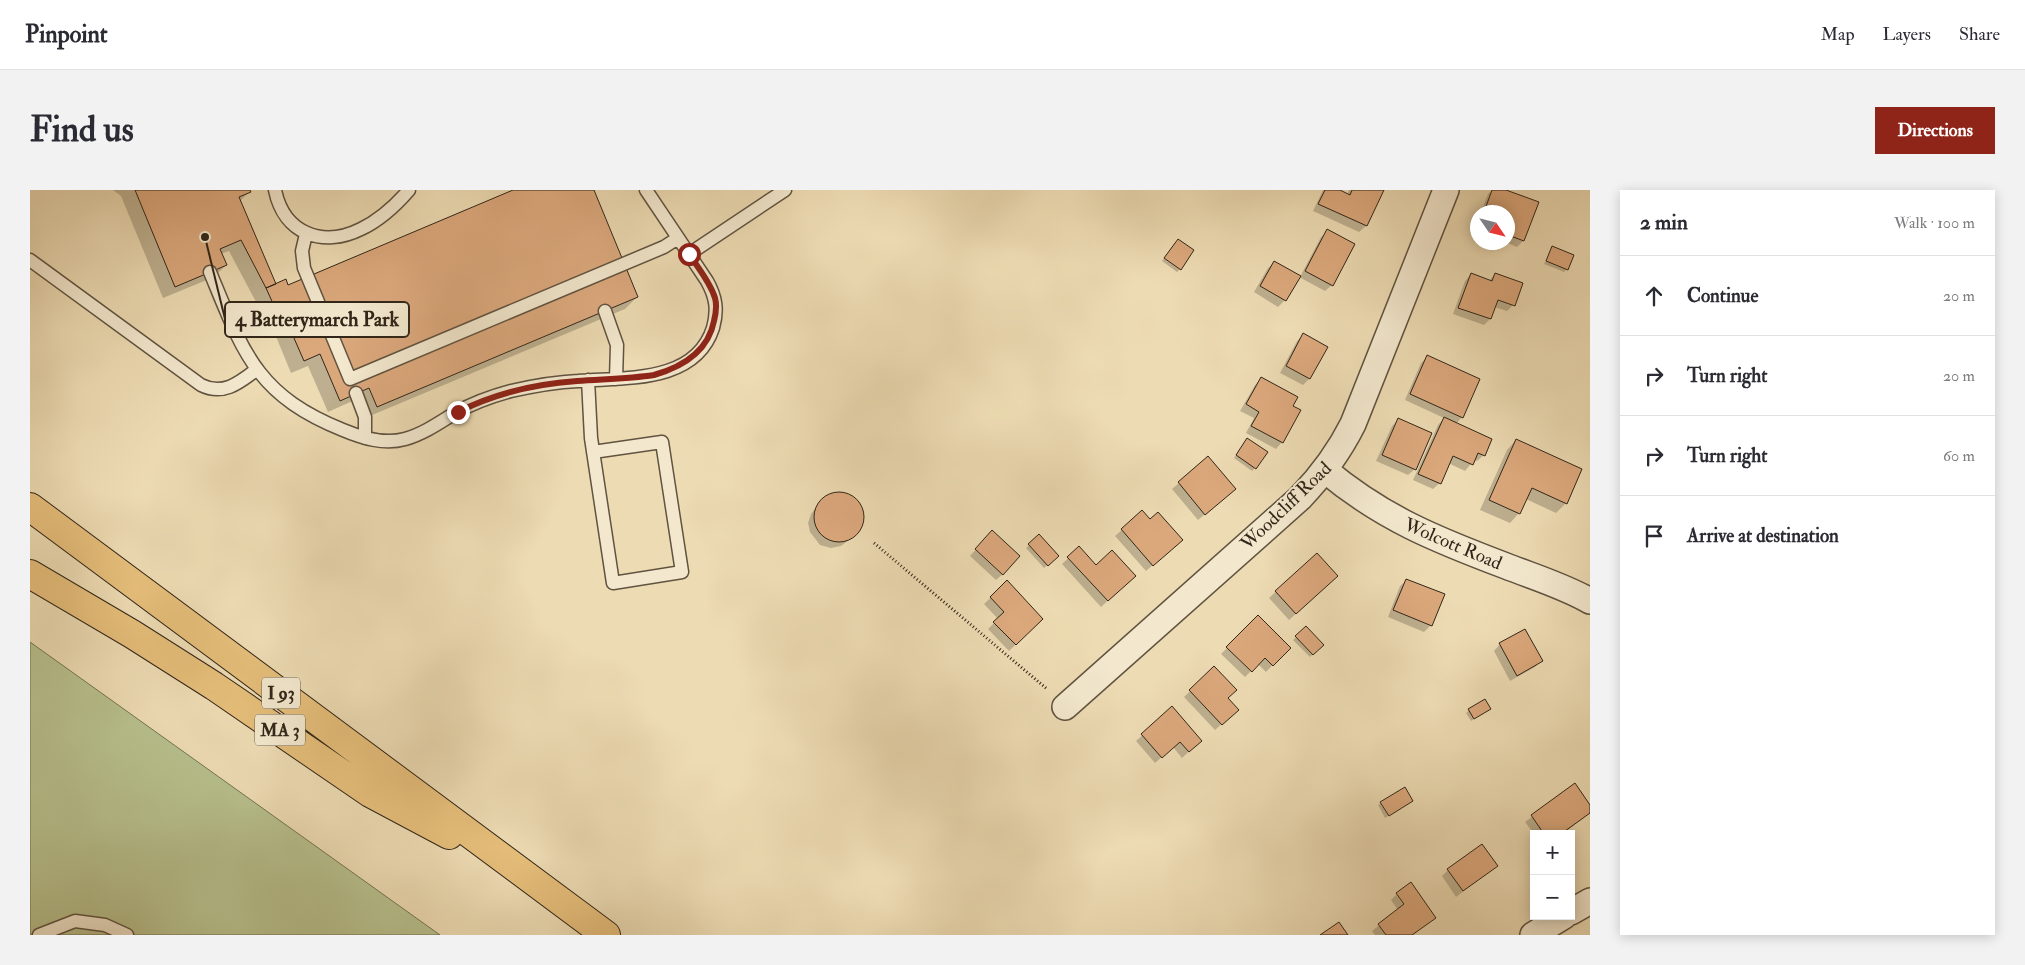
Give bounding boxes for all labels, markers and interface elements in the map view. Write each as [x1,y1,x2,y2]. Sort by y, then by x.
text: Pinpoint [25,19,108,50]
text: Map [1821,23,1855,46]
text: Layers [1883,23,1931,46]
text: Share [1959,23,2000,46]
button: Directions [1875,107,1995,154]
text: Find us [30,108,134,152]
north arrow [1470,205,1515,250]
text: 2 min [1640,209,1688,236]
text: Walk · 100 m [1894,213,1975,233]
route start [678,243,701,266]
icon: ahead [1640,282,1668,310]
text: Continue [1687,284,1758,308]
text: 20 m [1943,286,1975,306]
callout: 4 Batterymarch Park [225,302,409,337]
text: 4 Batterymarch Park [234,307,400,333]
icon: right [1640,362,1668,390]
text: Turn right [1687,364,1767,388]
text: 20 m [1943,366,1975,386]
route end [447,401,470,424]
icon: right [1640,442,1668,470]
text: Turn right [1687,444,1767,468]
text: 60 m [1943,446,1975,466]
street label: Woodcliff Road [1235,456,1337,556]
street label: Wolcott Road [1399,512,1506,576]
icon: arrive [1640,522,1668,550]
text: Arrive at destination [1687,524,1839,548]
road number: I 93 [262,678,300,708]
road number: MA 3 [255,714,305,746]
map controls [1530,830,1575,920]
button: + [1530,830,1575,875]
button: − [1530,875,1575,920]

